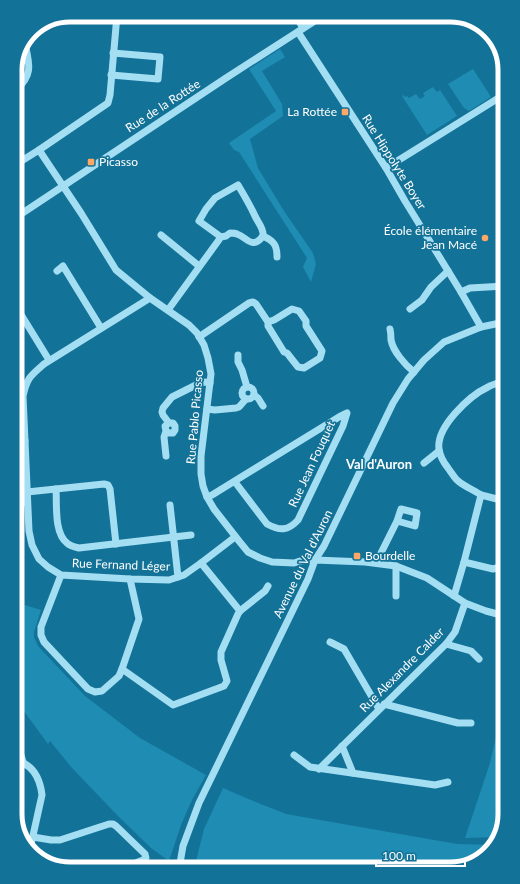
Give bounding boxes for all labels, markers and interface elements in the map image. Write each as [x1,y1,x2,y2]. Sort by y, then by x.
street label: Rue de la Rottée [123,76,203,135]
place label: La Rottée [287,104,337,119]
marker: La Rottée [340,107,350,117]
street label: Rue Hippolyte Boyer [359,111,430,213]
place label: Picasso [99,154,138,169]
marker: Picasso [86,157,96,167]
place label: École élémentaire Jean Macé [384,223,477,252]
marker: École élémentaire Jean Macé [480,233,490,243]
street label: Rue Pablo Picasso [183,369,206,465]
street label: Rue Jean Fouquet [285,418,338,509]
district label: Val d'Auron [345,456,412,472]
street label: Avenue du Val d'Auron [270,507,335,620]
place label: Bourdelle [365,548,415,563]
marker: Bourdelle [352,551,362,561]
street label: Rue Fernand Léger [72,555,171,574]
street label: Rue Alexandre Calder [356,624,447,715]
scale bar [376,842,465,868]
text: 100 m [382,848,416,863]

